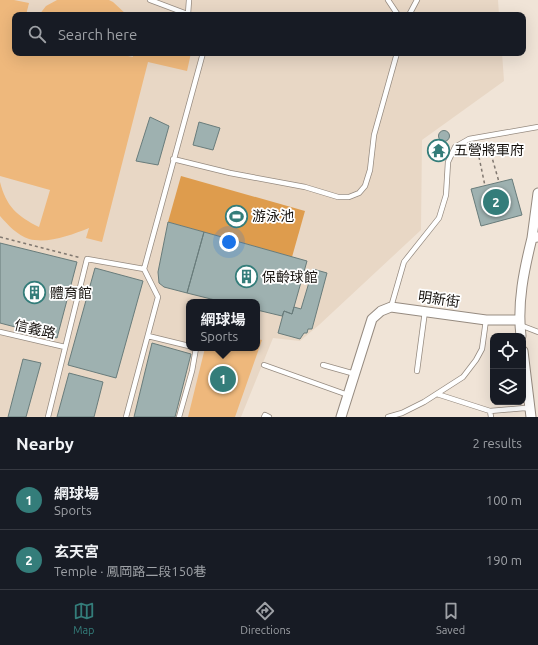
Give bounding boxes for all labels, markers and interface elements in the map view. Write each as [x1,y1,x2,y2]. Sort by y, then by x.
search box [12,12,526,56]
icon: search [26,23,48,45]
text: Search here [58,26,137,43]
temple icon: 五營將軍府 [426,137,452,163]
place label: 五營將軍府 [454,142,524,158]
pin: 2 [483,187,509,217]
sports icon: 游泳池 [224,203,250,229]
place label: 游泳池 [252,208,294,224]
your location [219,232,239,252]
building icon: 保齡球館 [234,264,260,290]
place label: 保齡球館 [262,269,318,285]
building icon: 體育館 [21,280,47,306]
place label: 體育館 [50,285,92,301]
street label: 明新街 [417,288,461,310]
popup [186,299,260,351]
text: 網球場 [200,311,246,328]
street label: 信義路 [13,316,57,342]
text: Sports [200,329,238,343]
map controls [490,333,526,405]
button: locate [490,333,526,369]
pin: 1 [210,364,236,394]
button: layers [490,369,526,405]
text: Nearby [16,434,74,453]
text: 2 results [472,436,522,450]
text: 網球場 [54,485,99,502]
text: 1 [25,493,33,507]
text: 100 m [486,493,522,507]
text: Sports [54,503,92,517]
text: 玄天宮 [54,543,99,560]
text: 2 [25,553,33,567]
text: 190 m [486,553,522,567]
text: Temple · 鳳岡路二段150巷 [54,564,206,578]
tab: Map [73,600,95,636]
tab: Directions [240,600,290,636]
tab: Saved [436,600,465,636]

